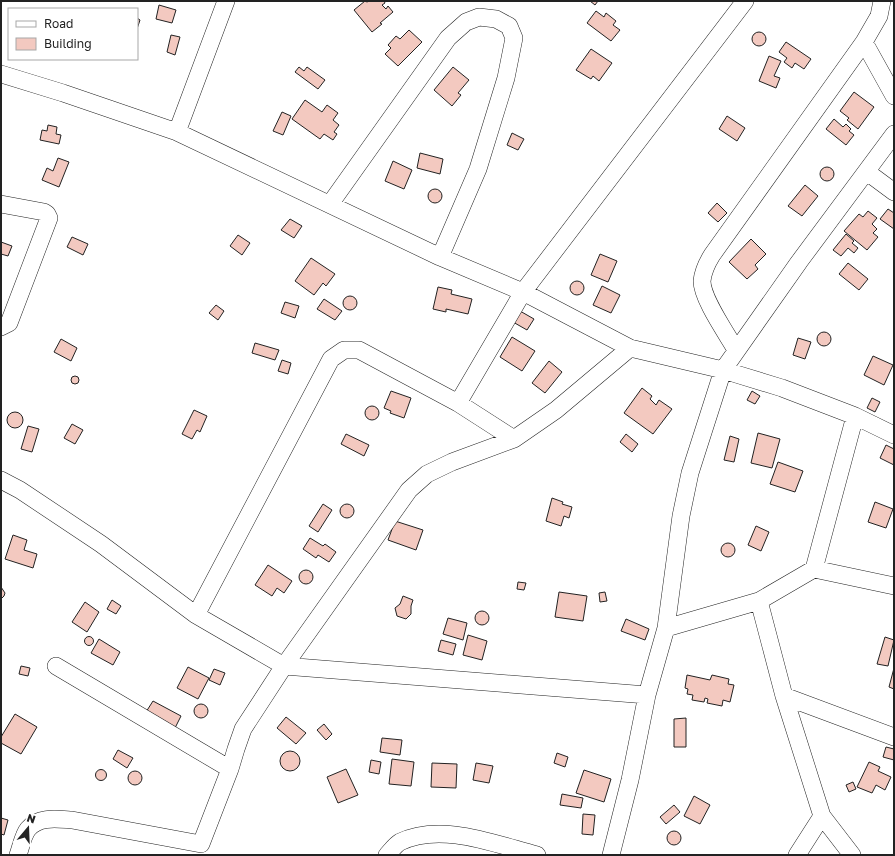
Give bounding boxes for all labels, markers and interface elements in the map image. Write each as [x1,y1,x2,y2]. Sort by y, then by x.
legend [8,8,138,60]
text: Road [44,16,73,31]
text: Building [44,36,92,51]
north arrow [8,808,48,848]
text: N [25,811,37,826]

